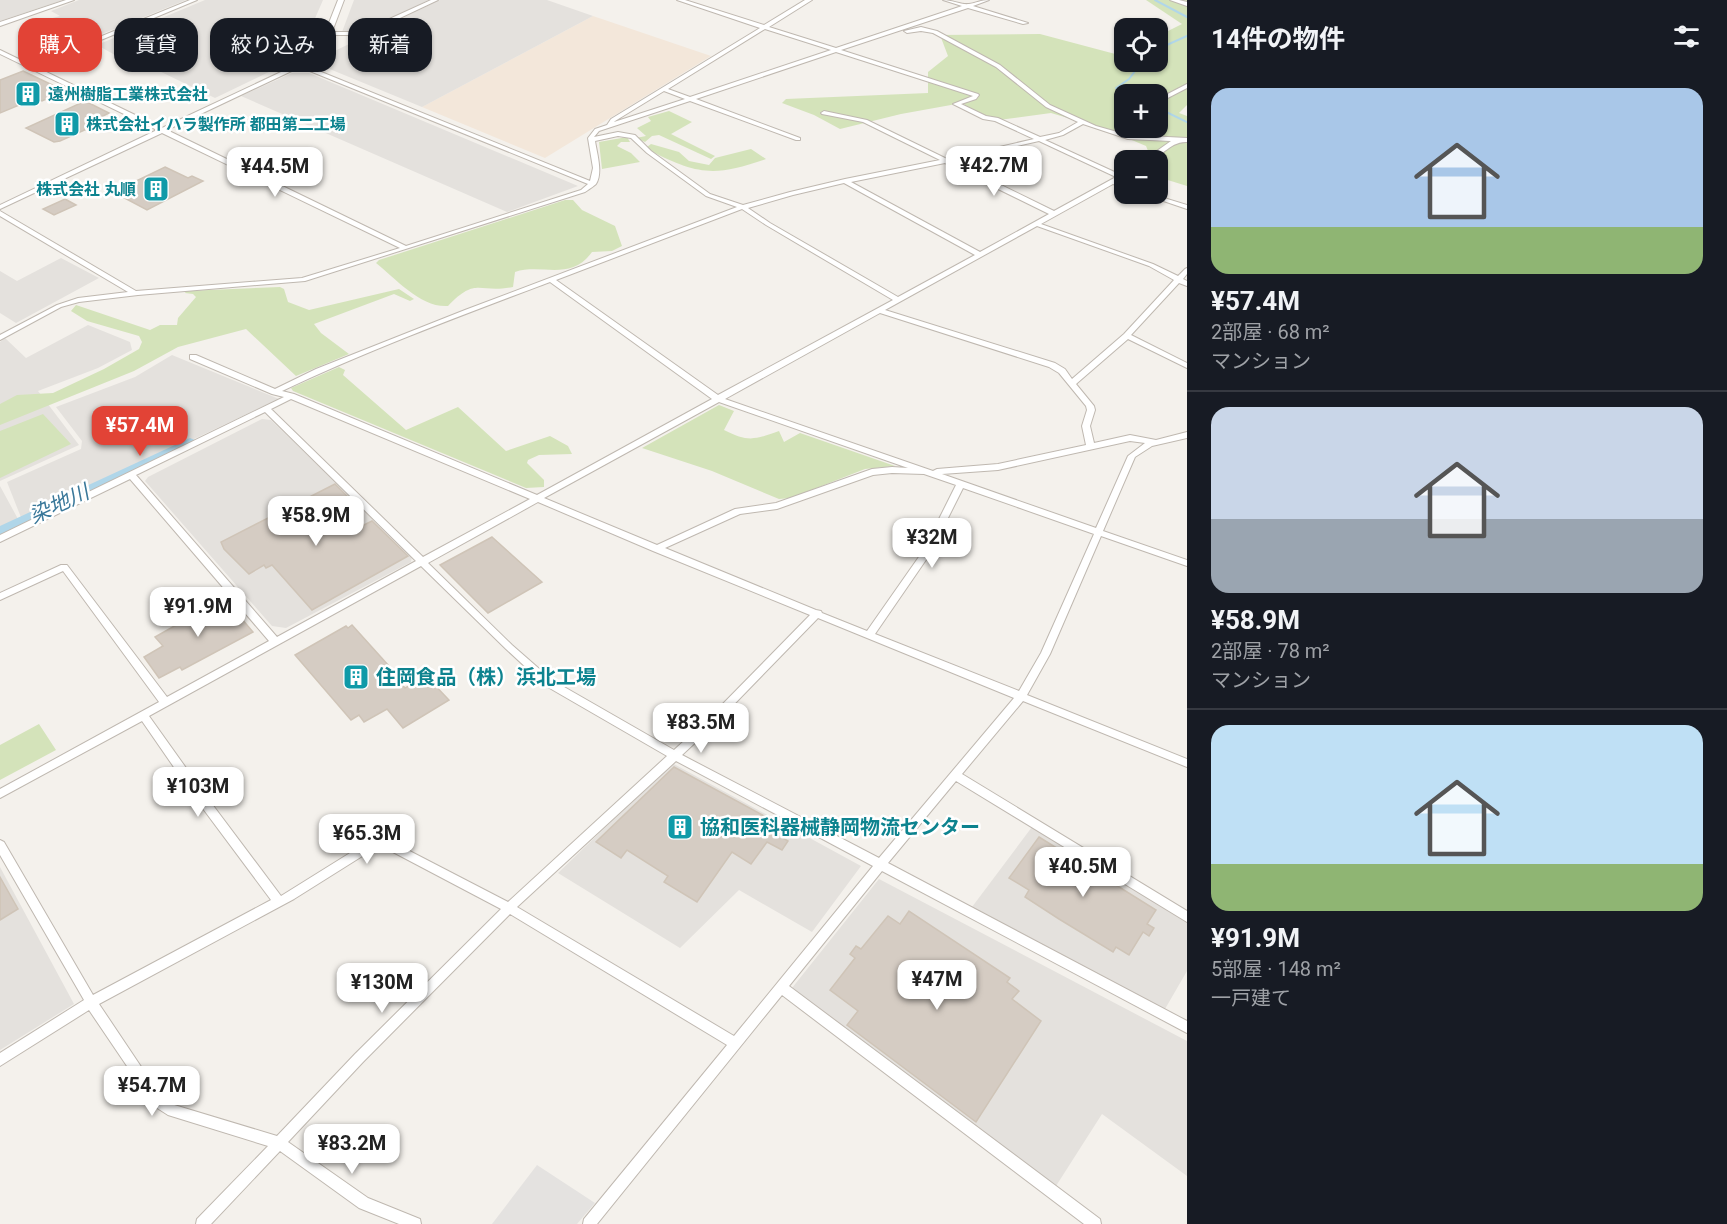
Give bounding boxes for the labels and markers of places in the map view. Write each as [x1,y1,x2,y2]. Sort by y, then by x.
building icon: 遠州樹脂工業株式会社 [13,79,43,109]
place label: 遠州樹脂工業株式会社 [48,85,208,104]
building icon: 株式会社イハラ製作所 都田第二工場 [52,109,82,139]
place label: 株式会社イハラ製作所 都田第二工場 [86,115,346,134]
pin: ¥42.7M [945,146,1043,197]
pin: ¥44.5M [226,147,324,198]
building icon: 株式会社 丸順 [141,174,171,204]
place label: 株式会社 丸順 [36,180,136,199]
pin: ¥57.4M [91,406,189,457]
pin: ¥58.9M [267,496,365,547]
pin: ¥32M [896,518,968,569]
pin: ¥91.9M [149,587,247,638]
building icon: 住岡食品（株）浜北工場 [341,662,371,692]
place label: 住岡食品（株）浜北工場 [376,665,596,689]
pin: ¥83.5M [652,703,750,754]
pin: ¥103M [156,767,240,818]
building icon: 協和医科器械静岡物流センター [665,812,695,842]
pin: ¥65.3M [318,814,416,865]
place label: 協和医科器械静岡物流センター [700,815,980,839]
pin: ¥40.5M [1034,847,1132,898]
pin: ¥47M [901,960,973,1011]
pin: ¥130M [340,963,424,1014]
pin: ¥54.7M [103,1066,201,1117]
pin: ¥83.2M [303,1124,401,1175]

